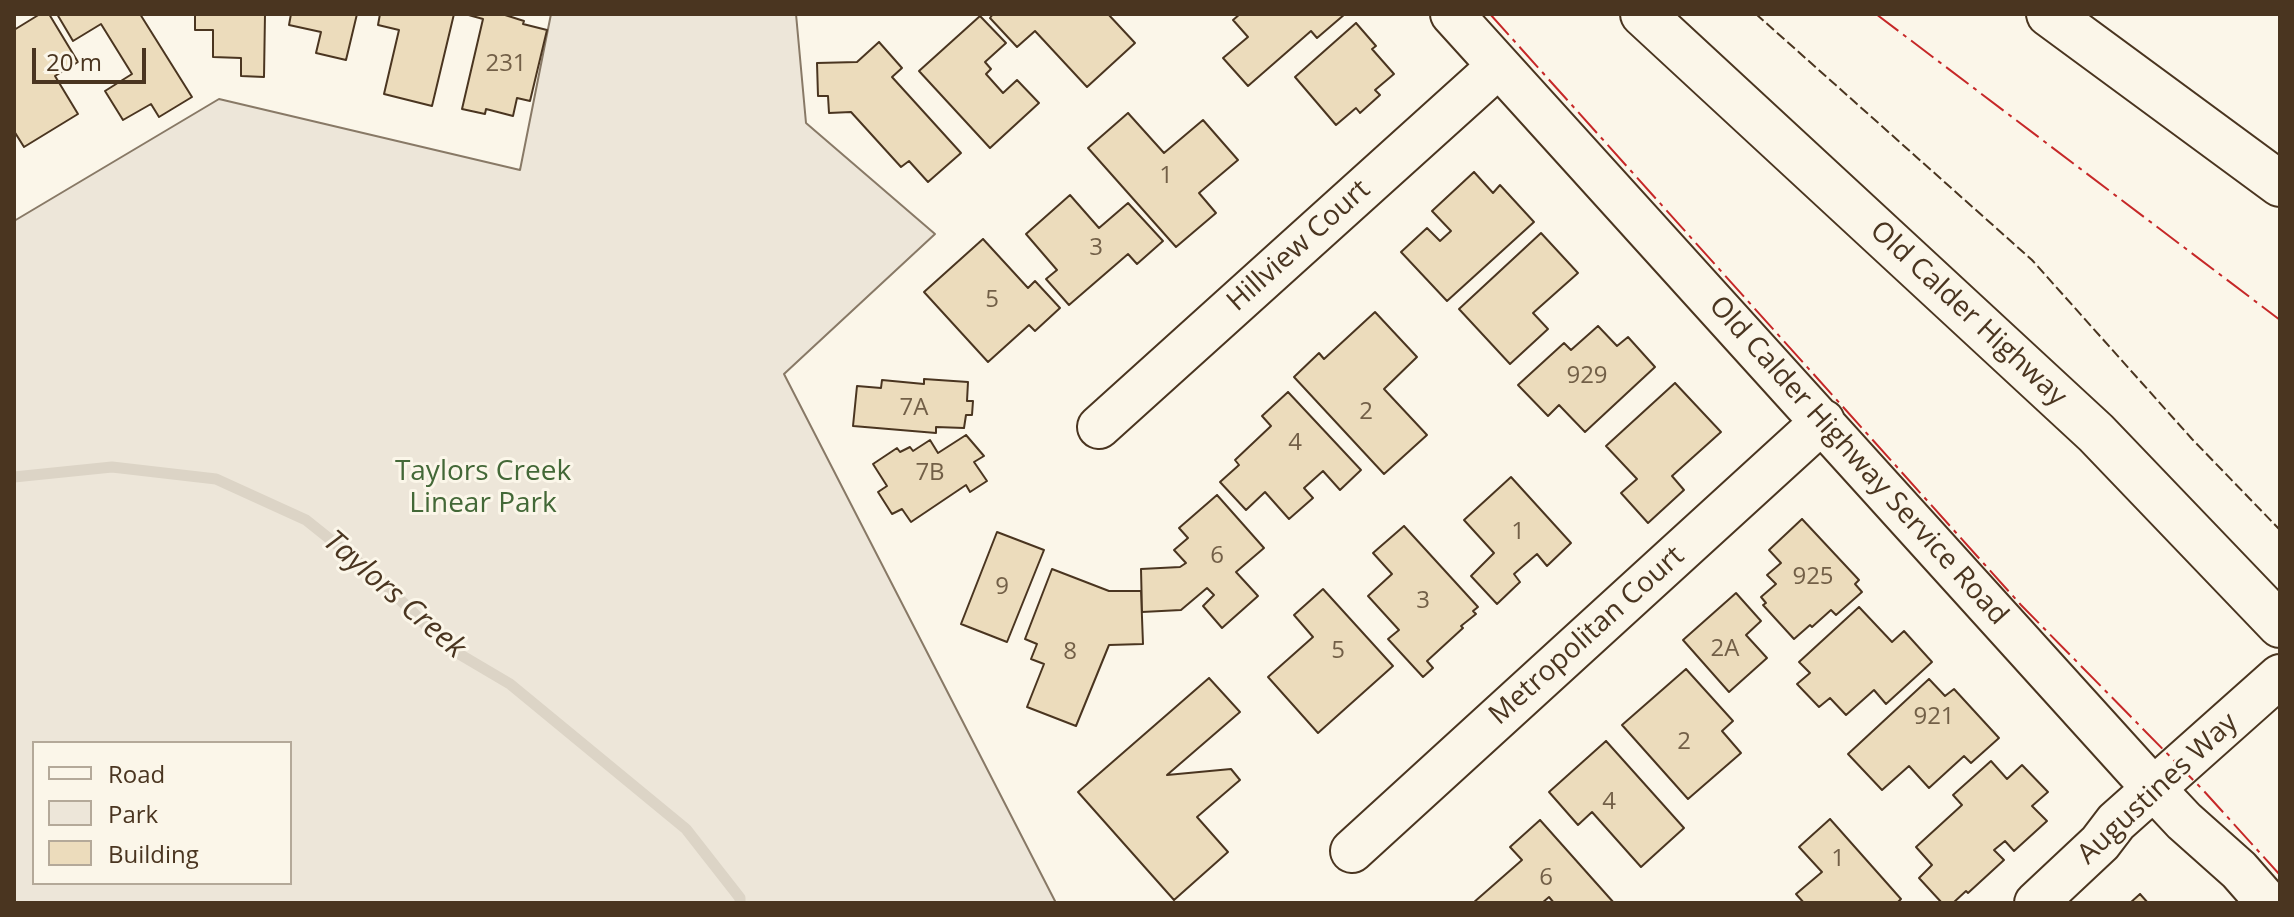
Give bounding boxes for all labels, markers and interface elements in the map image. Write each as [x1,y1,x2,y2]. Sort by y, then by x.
scale bar [36,32,150,82]
text: 20 m [46,45,102,78]
house number: 231 [485,50,527,78]
house number: 1 [1159,162,1173,190]
street label: Hillview Court [1221,173,1377,319]
street label: Old Calder Highway [1863,214,2073,414]
house number: 3 [1089,234,1103,262]
house number: 5 [985,286,999,314]
street label: Old Calder Highway Service Road [1701,290,2015,632]
house number: 929 [1566,362,1608,390]
house number: 7A [900,394,928,422]
house number: 2 [1359,398,1373,426]
house number: 4 [1288,429,1302,457]
park label: Taylors Creek Linear Park [395,455,571,521]
house number: 7B [915,459,945,487]
house number: 1 [1511,518,1525,546]
water label: Taylors Creek [315,523,473,667]
street label: Metropolitan Court [1483,540,1691,732]
house number: 6 [1210,542,1224,570]
house number: 925 [1792,563,1834,591]
house number: 9 [995,573,1009,601]
house number: 3 [1416,587,1430,615]
house number: 2A [1711,635,1739,663]
house number: 5 [1331,637,1345,665]
house number: 8 [1063,638,1077,666]
house number: 921 [1913,703,1955,731]
street label: Augustines Way [2071,706,2245,872]
house number: 2 [1677,728,1691,756]
legend [32,741,292,885]
text: Road [108,757,165,790]
house number: 4 [1602,788,1616,816]
text: Park [108,797,158,830]
text: Building [108,837,199,870]
house number: 1 [1831,845,1845,873]
house number: 6 [1539,864,1553,892]

